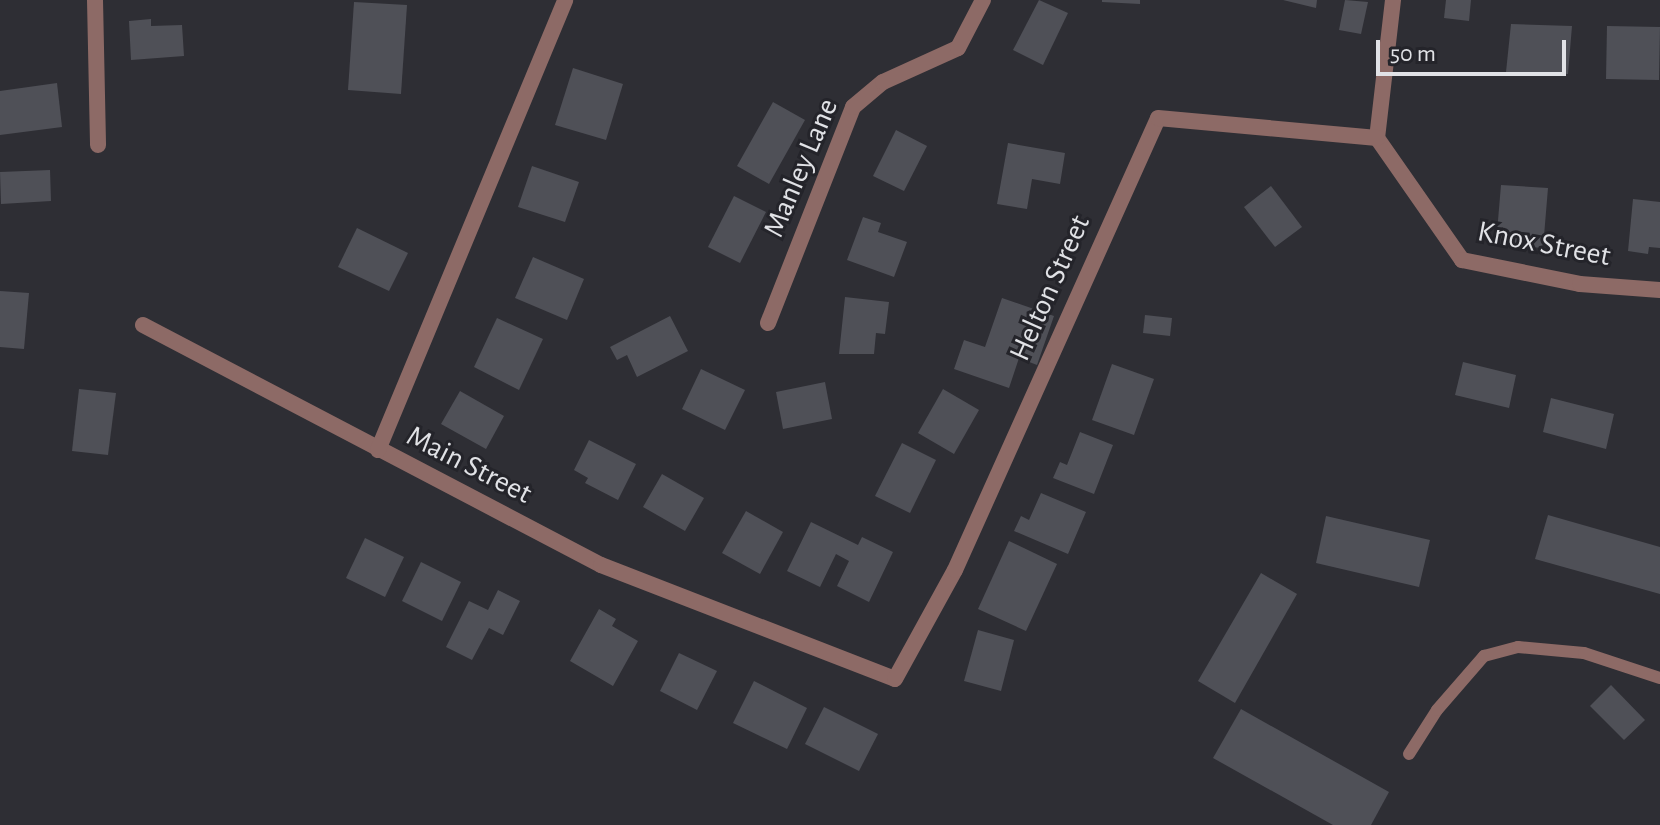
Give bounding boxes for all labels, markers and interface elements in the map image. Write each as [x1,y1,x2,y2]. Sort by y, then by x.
scale bar [1380,24,1570,74]
text: 50 m [1390,42,1436,66]
street label: Manley Lane [756,93,846,243]
street label: Helton Street [1002,210,1098,366]
street label: Knox Street [1475,214,1613,274]
street label: Main Street [400,418,538,512]

